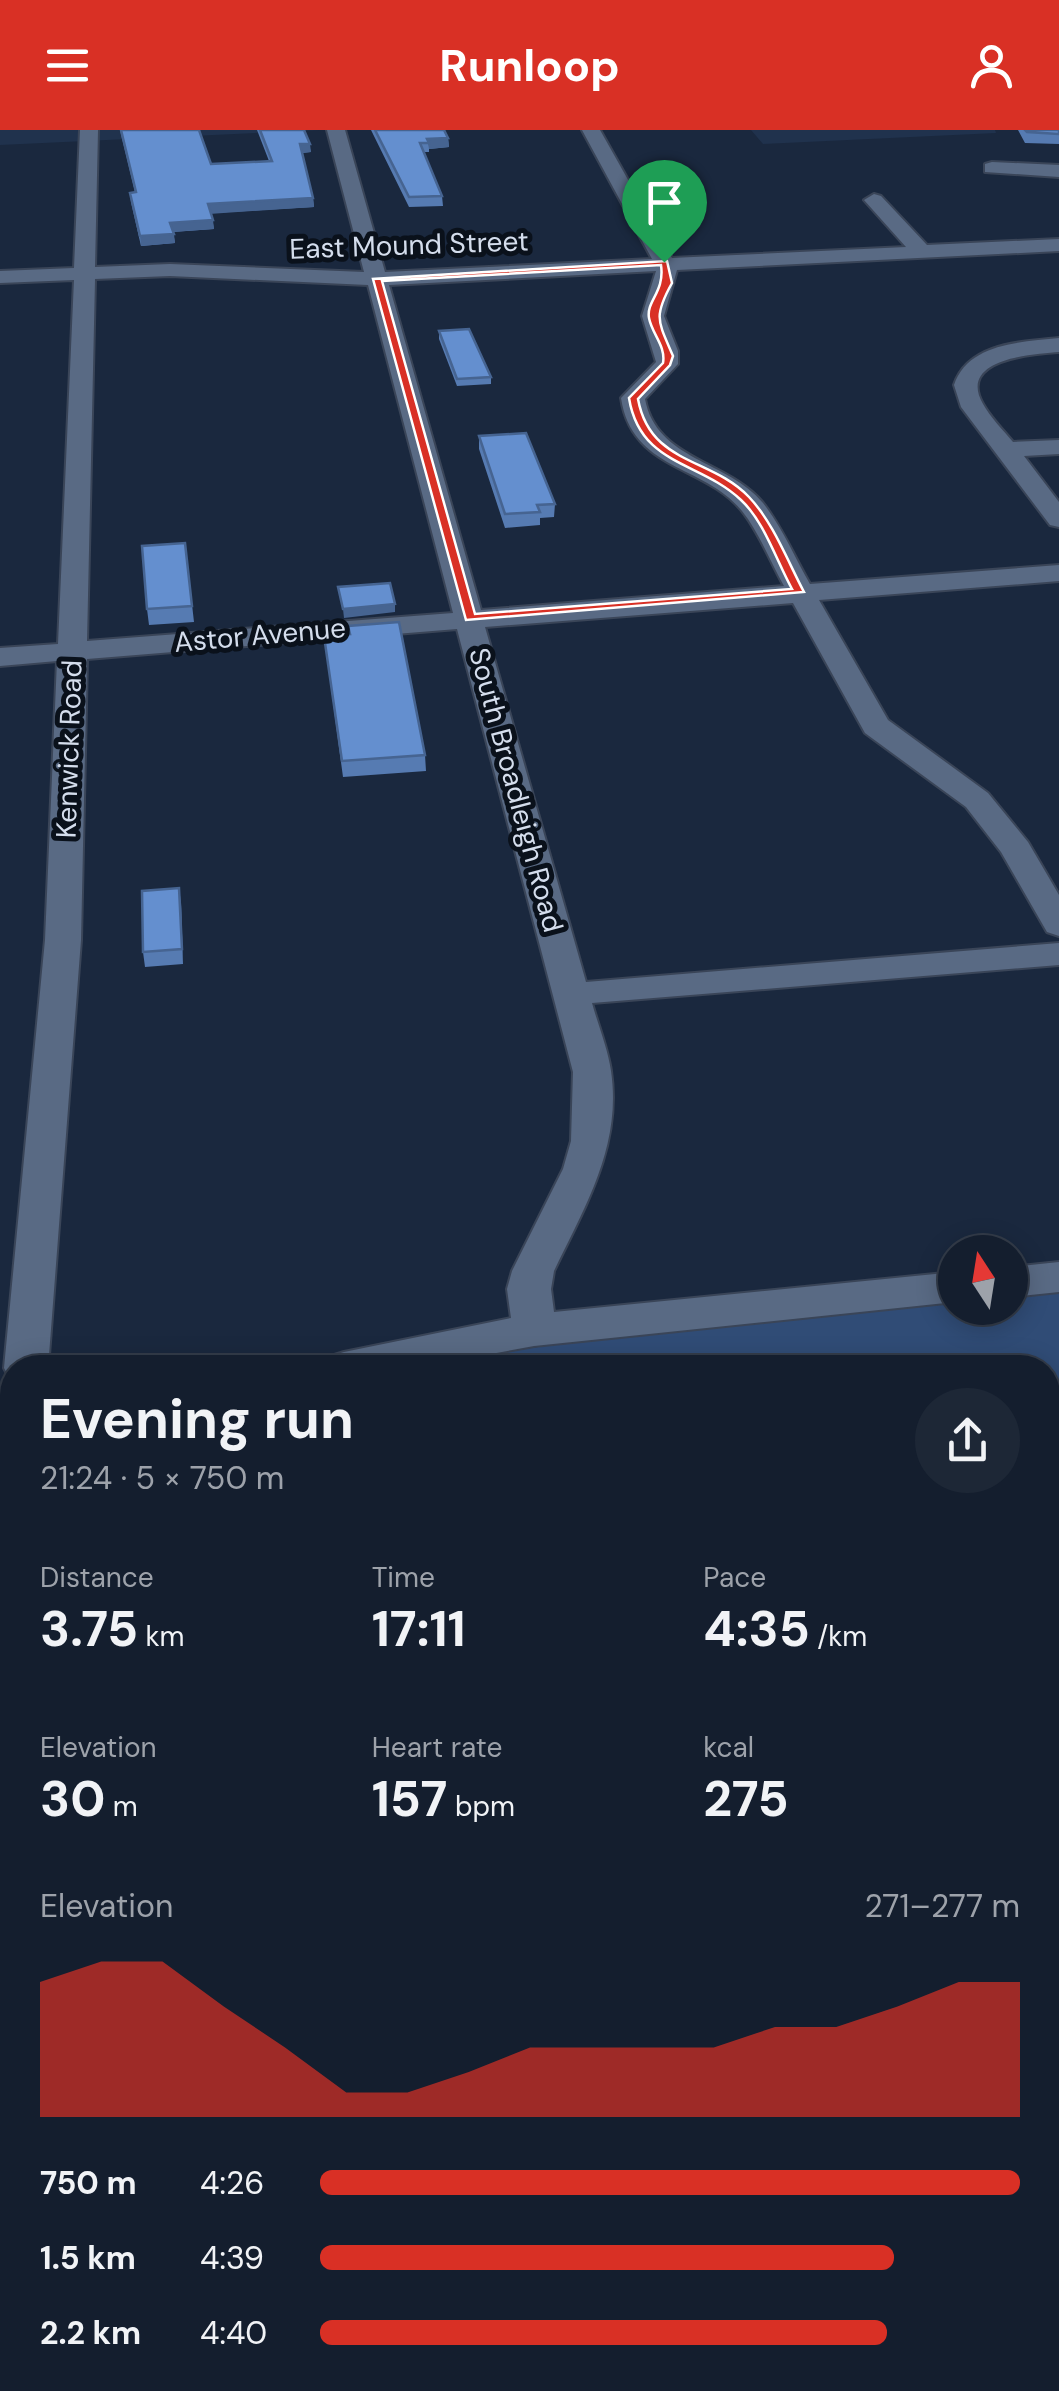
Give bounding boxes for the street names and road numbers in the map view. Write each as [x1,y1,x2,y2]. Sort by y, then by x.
street label: East Mound Street [289,222,529,268]
street label: Astor Avenue [173,609,347,661]
street label: South Broadleigh Road [460,644,572,936]
street label: Kenwick Road [47,659,91,839]

